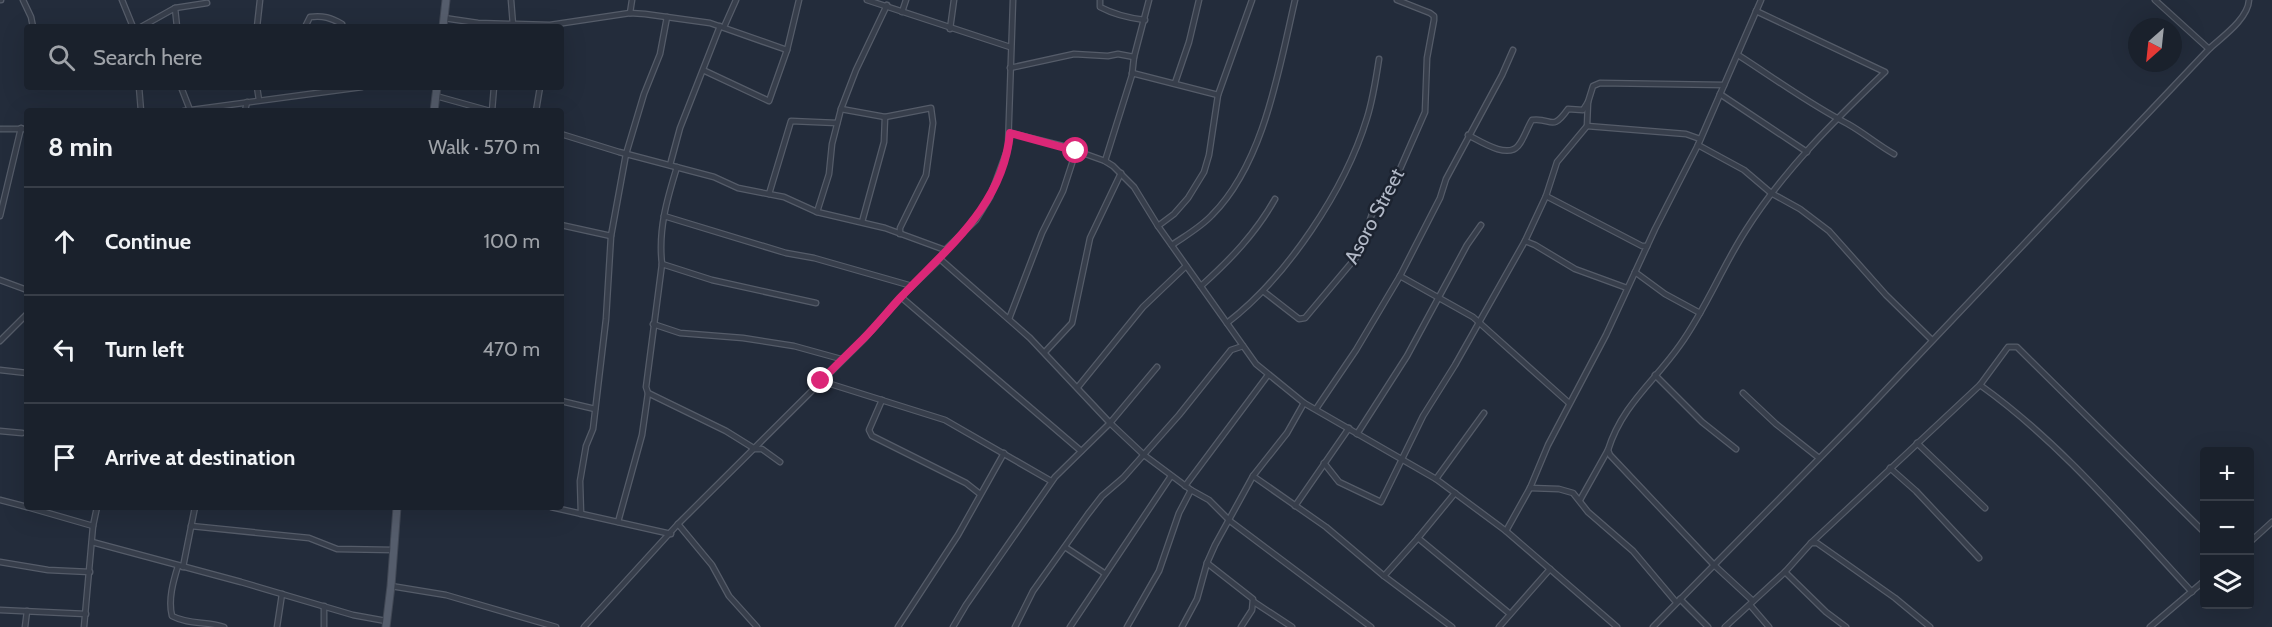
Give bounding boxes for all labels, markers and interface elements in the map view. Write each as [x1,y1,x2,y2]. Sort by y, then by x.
north arrow [2128,18,2182,72]
search box [24,24,564,90]
icon: search [45,41,78,74]
text: Search here [93,44,202,71]
text: 8 min [48,131,113,163]
text: Walk · 570 m [428,135,540,159]
route start [1062,137,1088,163]
street label: Asoro Street [1339,164,1409,268]
icon: ahead [48,225,81,258]
text: Continue [105,228,191,255]
text: 100 m [484,229,540,253]
icon: left [48,333,81,366]
text: Turn left [105,336,184,363]
text: 470 m [483,337,540,361]
route end [807,367,833,393]
icon: arrive [48,441,81,474]
text: Arrive at destination [105,444,295,471]
map controls [2200,447,2254,609]
button: + [2200,447,2254,501]
button: − [2200,501,2254,555]
button: layers [2200,555,2254,609]

